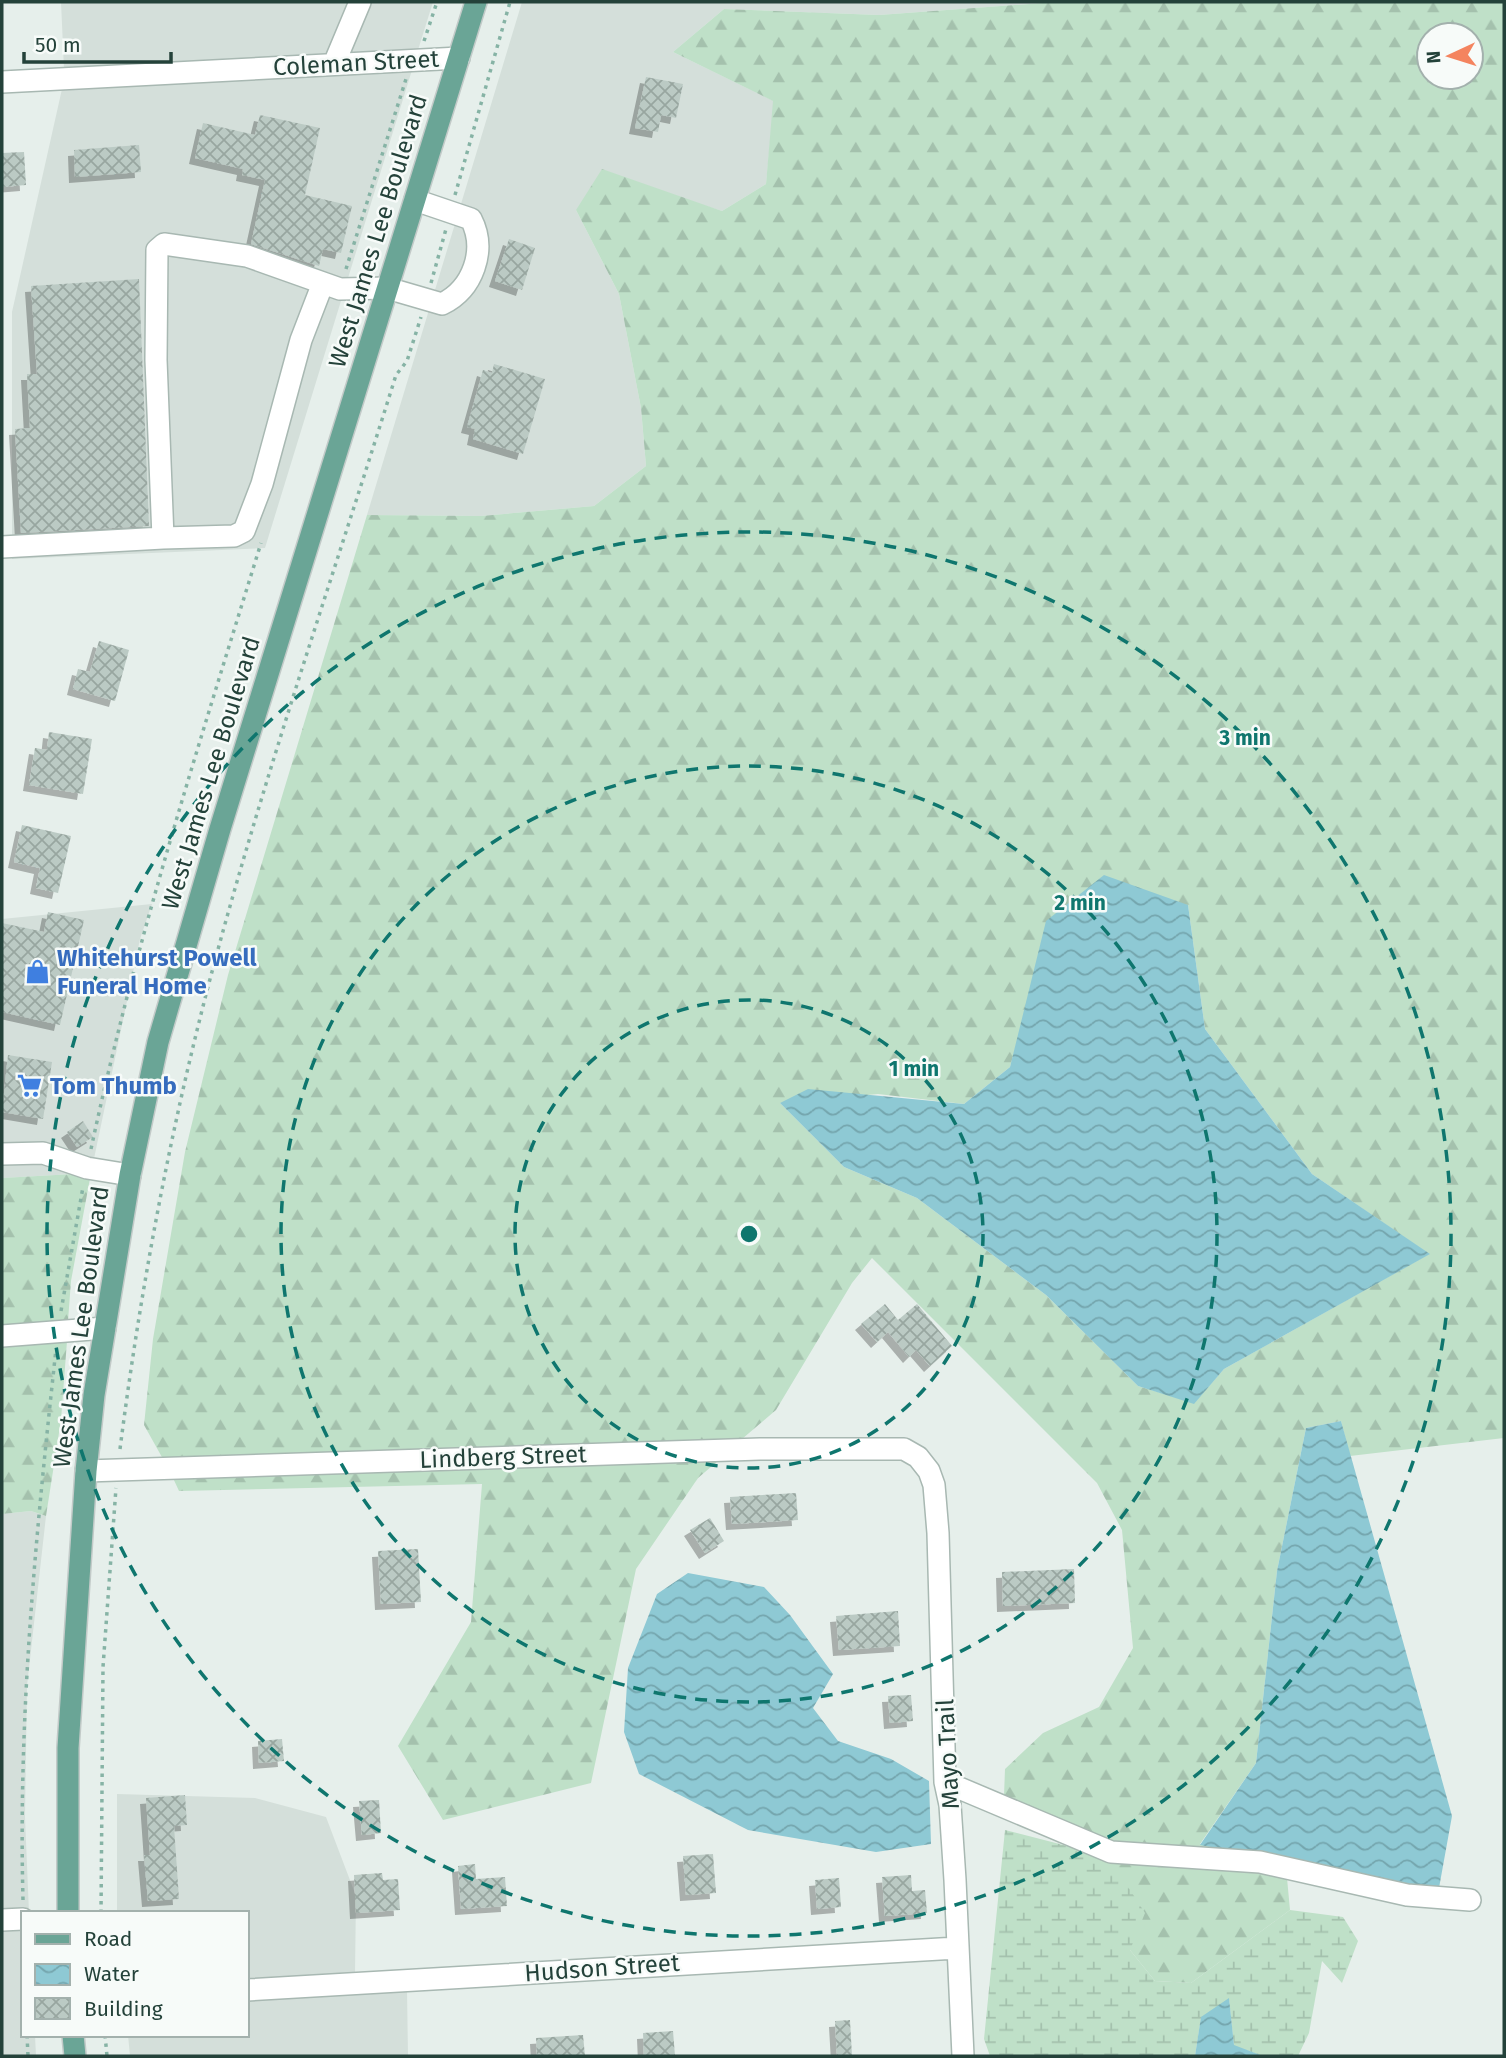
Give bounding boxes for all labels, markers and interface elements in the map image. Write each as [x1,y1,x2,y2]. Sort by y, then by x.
scale bar [24,21,172,65]
north arrow [1415,21,1485,91]
text: 50 m [35,32,81,58]
street label: Coleman Street [272,45,440,81]
text: N [1422,50,1445,64]
street label: West James Lee Boulevard [323,91,433,371]
street label: West James Lee Boulevard [156,633,266,913]
text: 3 min [1218,725,1271,751]
text: 2 min [1054,890,1106,916]
place label: Whitehurst Powell Funeral Home [57,944,258,1000]
shop icon: Whitehurst Powell Funeral Home [23,958,51,986]
text: 1 min [889,1056,939,1082]
supermarket icon: Tom Thumb [16,1072,44,1100]
place label: Tom Thumb [50,1072,177,1100]
street label: West James Lee Boulevard [47,1184,115,1470]
centre of rings [737,1222,761,1246]
street label: Lindberg Street [419,1440,587,1474]
street label: Mayo Trail [931,1698,965,1810]
legend [21,1911,248,2037]
text: Road [84,1926,132,1952]
street label: Hudson Street [524,1949,681,1987]
text: Water [84,1961,139,1987]
text: Building [84,1996,163,2022]

